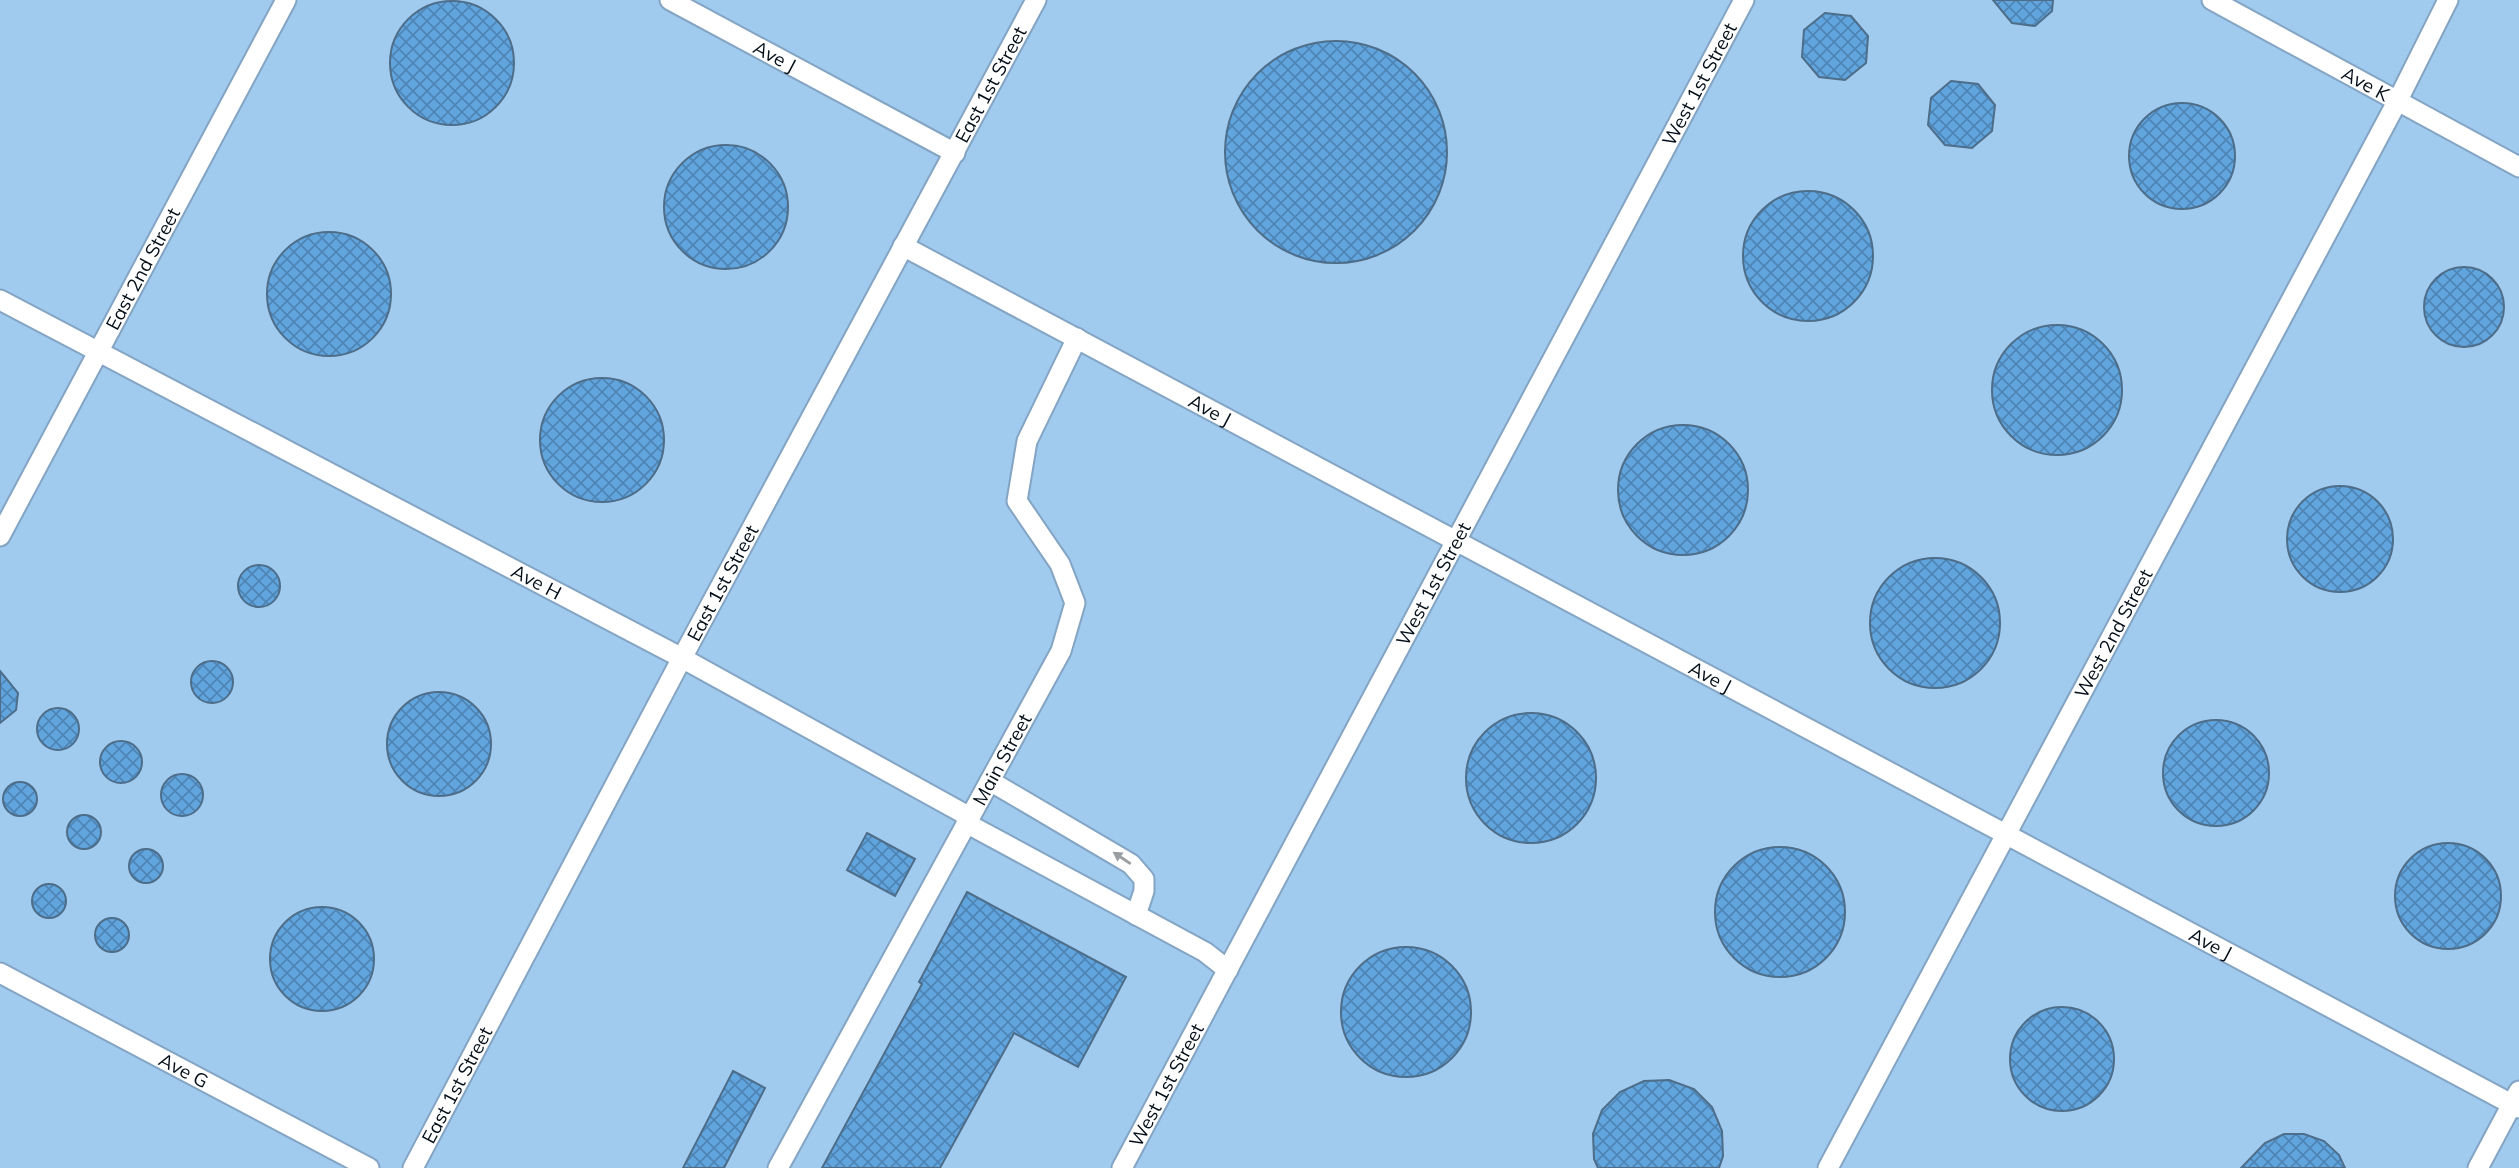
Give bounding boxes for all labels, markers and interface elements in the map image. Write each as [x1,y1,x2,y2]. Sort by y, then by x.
street label: West 1st Street [1657,18,1742,150]
street label: East 1st Street [950,22,1032,147]
street label: Ave J [749,35,800,78]
street label: Ave K [2338,61,2395,107]
street label: East 2nd Street [100,203,185,334]
street label: Ave J [1185,389,1236,431]
street label: West 1st Street [1391,518,1476,649]
street label: East 1st Street [681,520,764,645]
street label: Ave H [507,559,566,605]
street label: West 2nd Street [2069,564,2158,702]
street label: Ave J [1685,655,1736,698]
street label: Main Street [967,709,1037,809]
one-way arrow [1112,851,1131,864]
street label: Ave J [2185,922,2236,965]
street label: West 1st Street [1124,1019,1209,1151]
street label: East 1st Street [416,1022,498,1147]
street label: Ave G [155,1047,213,1093]

